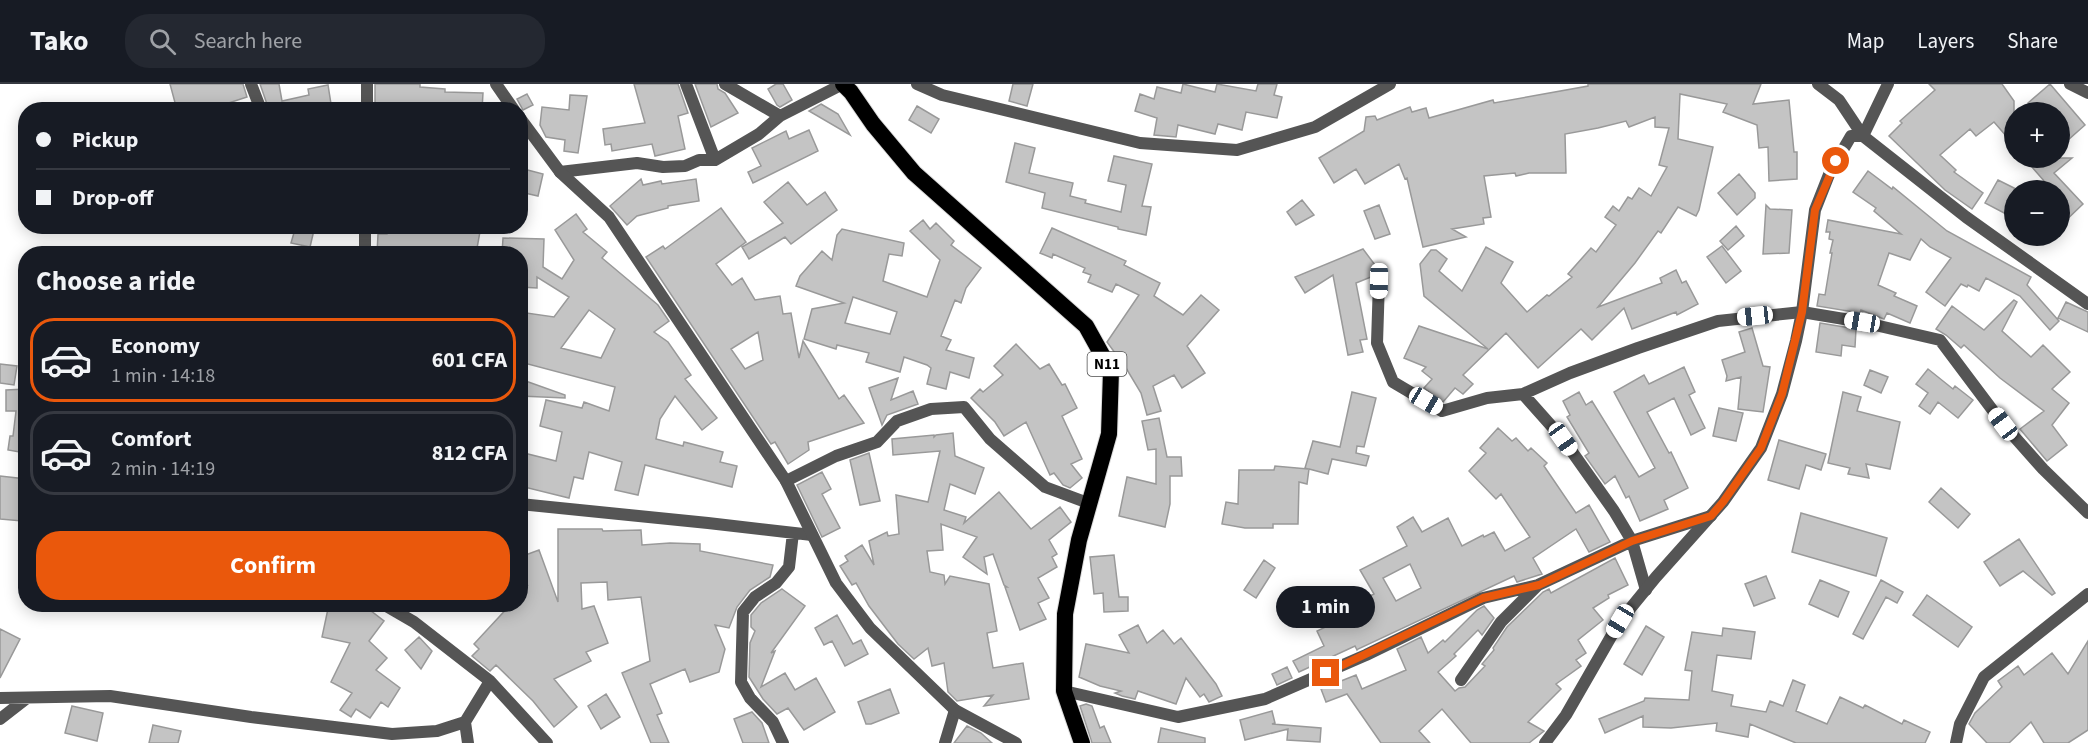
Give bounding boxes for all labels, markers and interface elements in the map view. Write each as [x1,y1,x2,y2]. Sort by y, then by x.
search box [125,14,545,68]
text: Tako [30,21,89,61]
icon: search [146,25,179,58]
text: Search here [194,25,302,57]
text: Map [1847,26,1884,56]
text: Layers [1917,26,1974,56]
text: Share [2007,26,2058,56]
map controls [2004,102,2070,246]
button: + [2004,102,2070,168]
text: Pickup [72,124,138,156]
route start [1822,147,1849,174]
button: − [2004,180,2070,246]
text: Drop-off [72,182,153,214]
text: Choose a ride [36,262,196,301]
car [1370,263,1388,299]
car [1736,305,1774,327]
car [1843,310,1881,334]
text: Economy [111,330,200,362]
icon: car [39,333,93,387]
text: 601 CFA [432,344,507,376]
road number: N11 [1088,352,1126,376]
text: 1 min · 14:18 [111,362,215,390]
car [1406,384,1446,418]
car [1985,404,2021,444]
car [1545,419,1581,459]
text: Comfort [111,423,192,455]
icon: car [39,426,93,480]
text: 812 CFA [432,437,507,469]
text: 2 min · 14:19 [111,455,215,483]
button: Confirm [36,531,510,600]
callout: 1 min [1276,586,1376,628]
text: 1 min [1301,593,1350,621]
car [1603,601,1637,641]
route end [1312,659,1339,686]

